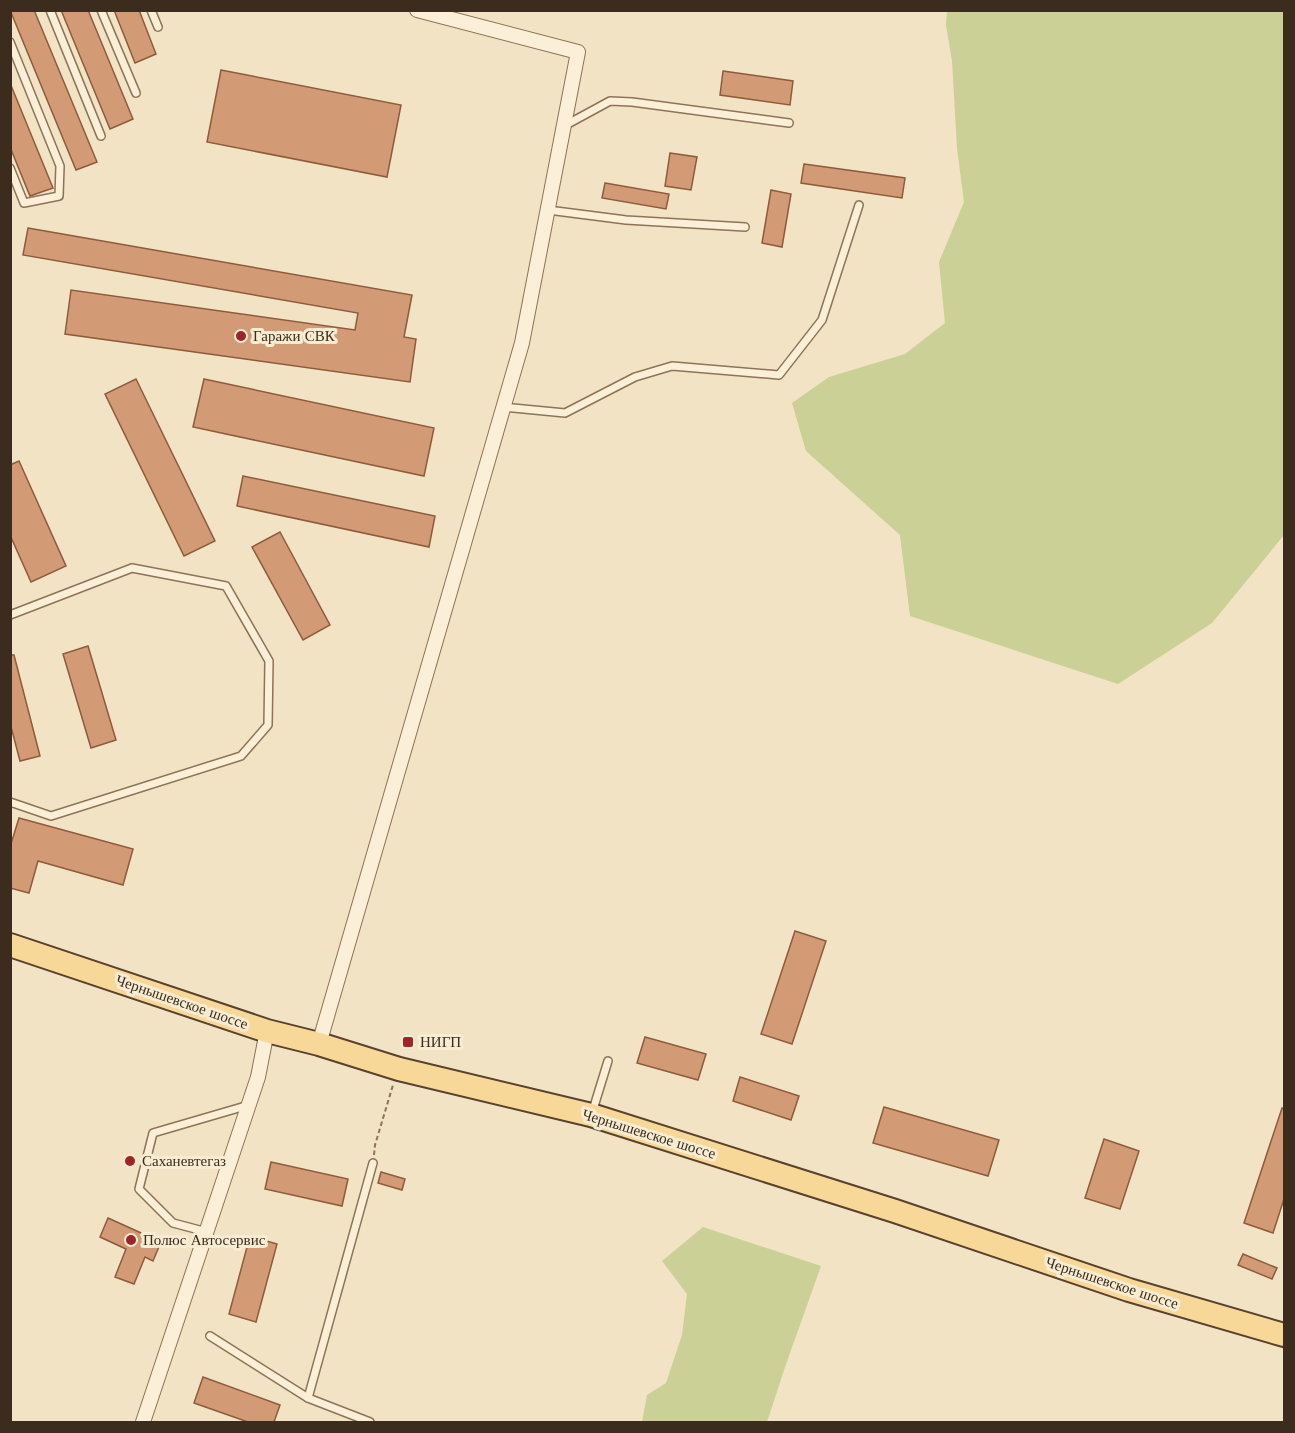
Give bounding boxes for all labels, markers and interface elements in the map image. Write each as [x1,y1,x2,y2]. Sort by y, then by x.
place label: Гаражи СВК [253,326,336,345]
marker: Гаражи СВК [234,329,248,343]
street label: Чернышевское шоссе [114,970,251,1033]
place label: НИГП [420,1032,461,1051]
marker: НИГП [401,1035,415,1049]
street label: Чернышевское шоссе [580,1104,719,1163]
place label: Саханевтегаз [142,1151,226,1170]
marker: Саханевтегаз [123,1154,137,1168]
place label: Полюс Автосервис [143,1230,266,1249]
marker: Полюс Автосервис [124,1233,138,1247]
street label: Чернышевское шоссе [1043,1252,1181,1313]

